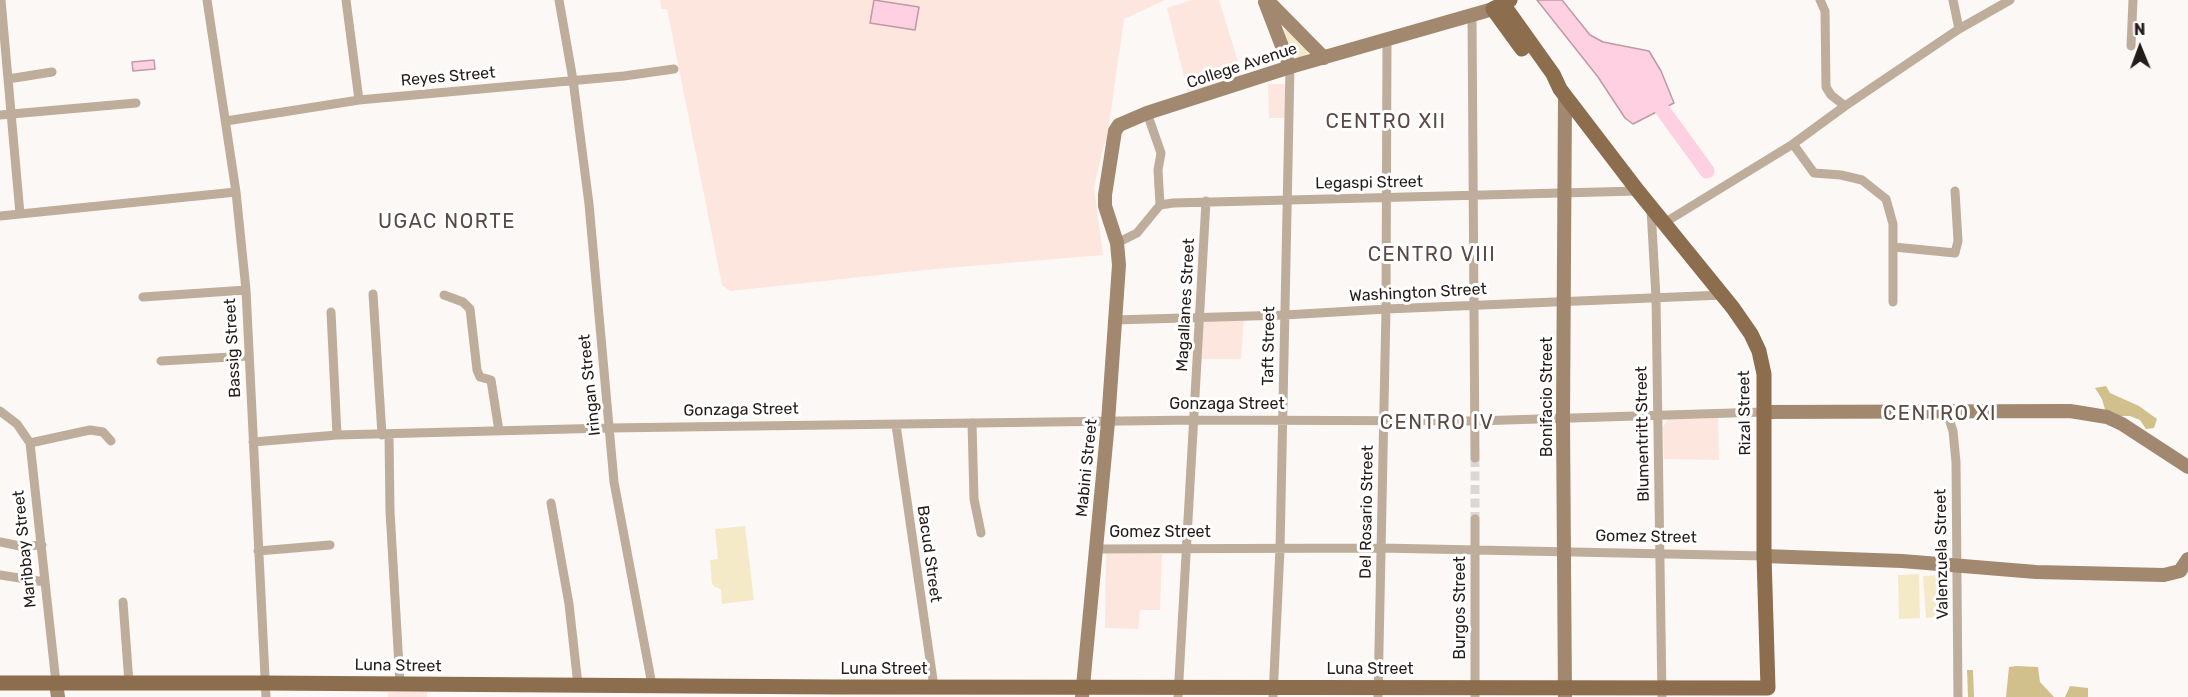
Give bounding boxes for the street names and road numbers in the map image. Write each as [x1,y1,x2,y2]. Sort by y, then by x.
street label: College Avenue [1184,39,1300,93]
street label: Reyes Street [400,63,496,91]
street label: Legaspi Street [1315,172,1423,194]
street label: Magallanes Street [1173,238,1199,372]
street label: Washington Street [1349,280,1487,306]
street label: Bassig Street [221,298,245,398]
street label: Taft Street [1259,306,1279,386]
street label: Iringan Street [575,333,605,437]
street label: Bonifacio Street [1537,337,1557,457]
street label: Blumentritt Street [1632,366,1654,502]
street label: Rizal Street [1735,370,1755,456]
street label: Gonzaga Street [1169,394,1285,414]
street label: Gonzaga Street [683,399,799,421]
street label: Mabini Street [1072,418,1102,518]
street label: Del Rosario Street [1356,445,1378,579]
street label: Maribbay Street [9,489,41,609]
street label: Valenzuela Street [1931,489,1953,619]
street label: Bacud Street [913,504,945,604]
street label: Gomez Street [1109,522,1211,542]
street label: Gomez Street [1595,527,1697,547]
street label: Burgos Street [1450,556,1470,660]
street label: Luna Street [354,656,442,676]
street label: Luna Street [840,659,928,679]
street label: Luna Street [1326,659,1414,679]

